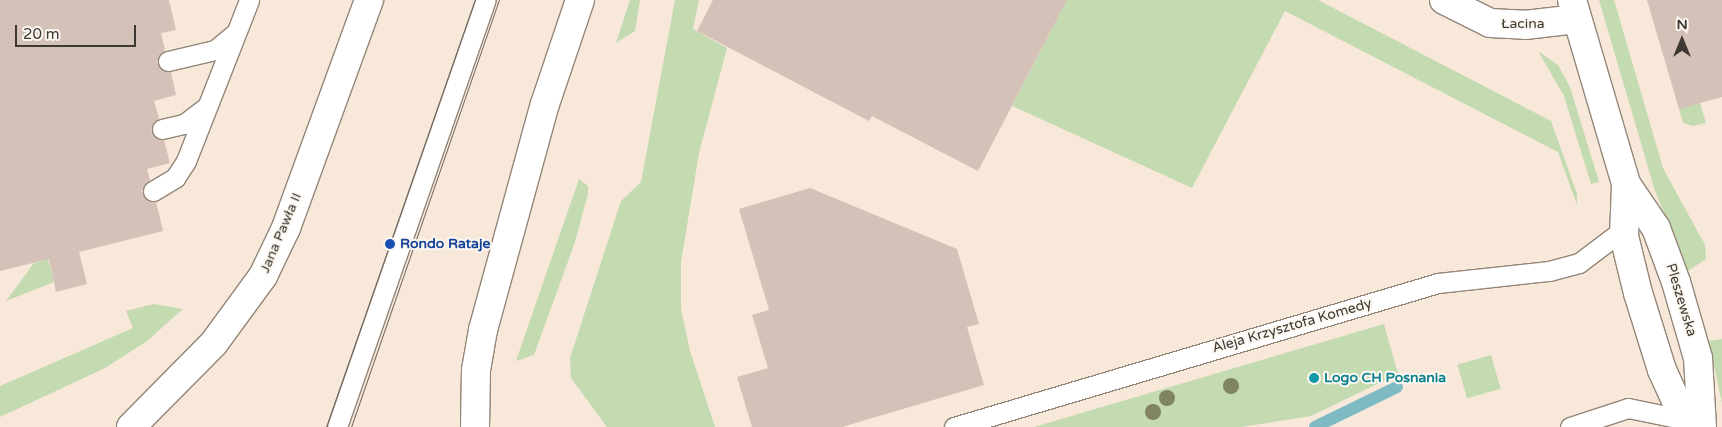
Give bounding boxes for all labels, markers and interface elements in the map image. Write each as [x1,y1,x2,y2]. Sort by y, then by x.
scale bar [18,15,139,47]
north arrow [1657,15,1707,65]
street label: Łacina [1501,16,1545,32]
text: N [1676,16,1688,33]
text: 20 m [23,25,60,43]
street label: Jana Pawła II [257,190,305,276]
place label: Rondo Rataje [400,236,490,252]
marker: Rondo Rataje [384,238,396,250]
street label: Pleszewska [1662,261,1700,339]
street label: Aleja Krzysztofa Komedy [1210,295,1374,357]
place label: Logo CH Posnania [1324,370,1446,386]
marker: Logo CH Posnania [1308,372,1320,384]

